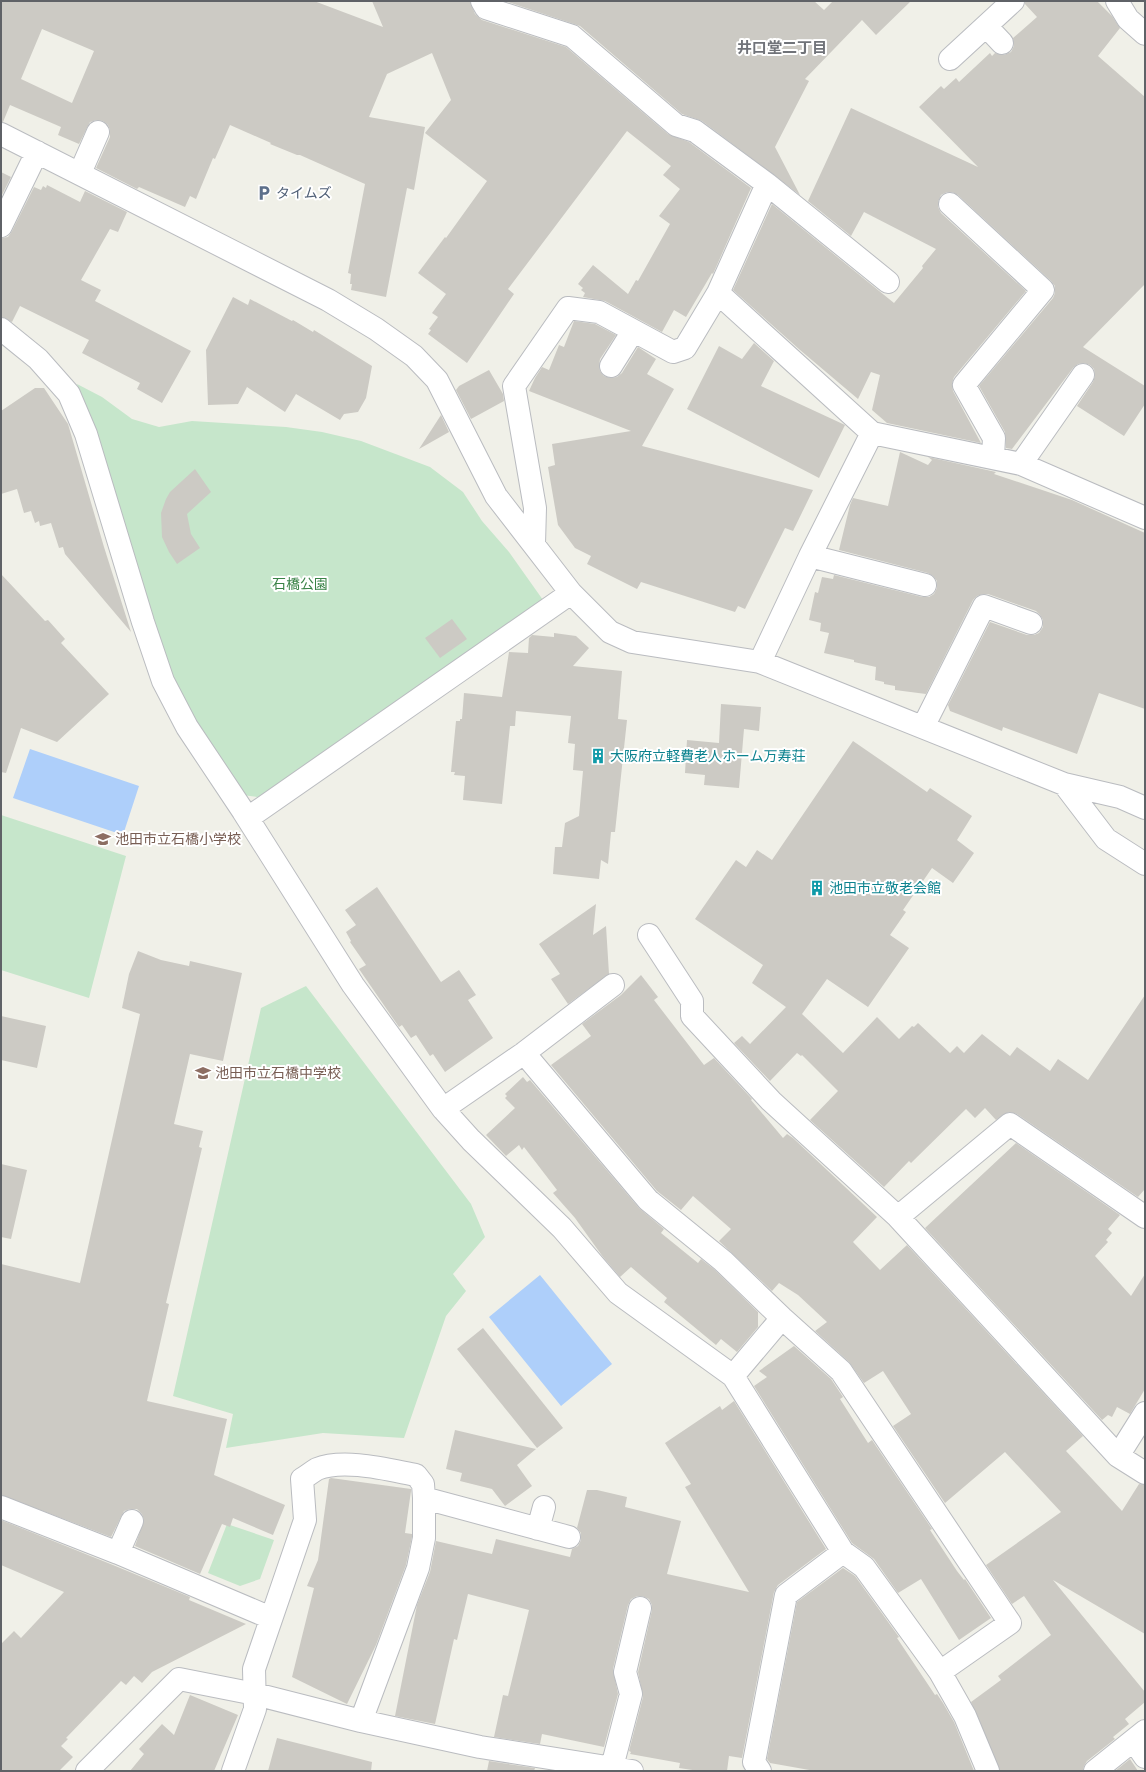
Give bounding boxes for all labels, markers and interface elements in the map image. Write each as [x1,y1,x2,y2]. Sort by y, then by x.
district label: 井口堂二丁目 [737,39,827,56]
parking icon: タイムズ [255,184,273,202]
place label: タイムズ [276,185,332,201]
park label: 石橋公園 [272,576,328,592]
building icon: 大阪府立軽費老人ホーム万寿荘 [589,747,607,765]
place label: 大阪府立軽費老人ホーム万寿荘 [610,748,806,764]
school or university icon: 池田市立石橋小学校 [94,830,112,848]
place label: 池田市立石橋小学校 [115,831,241,847]
building icon: 池田市立敬老会館 [808,879,826,897]
place label: 池田市立敬老会館 [829,880,941,896]
school or university icon: 池田市立石橋中学校 [194,1064,212,1082]
place label: 池田市立石橋中学校 [215,1065,341,1081]

